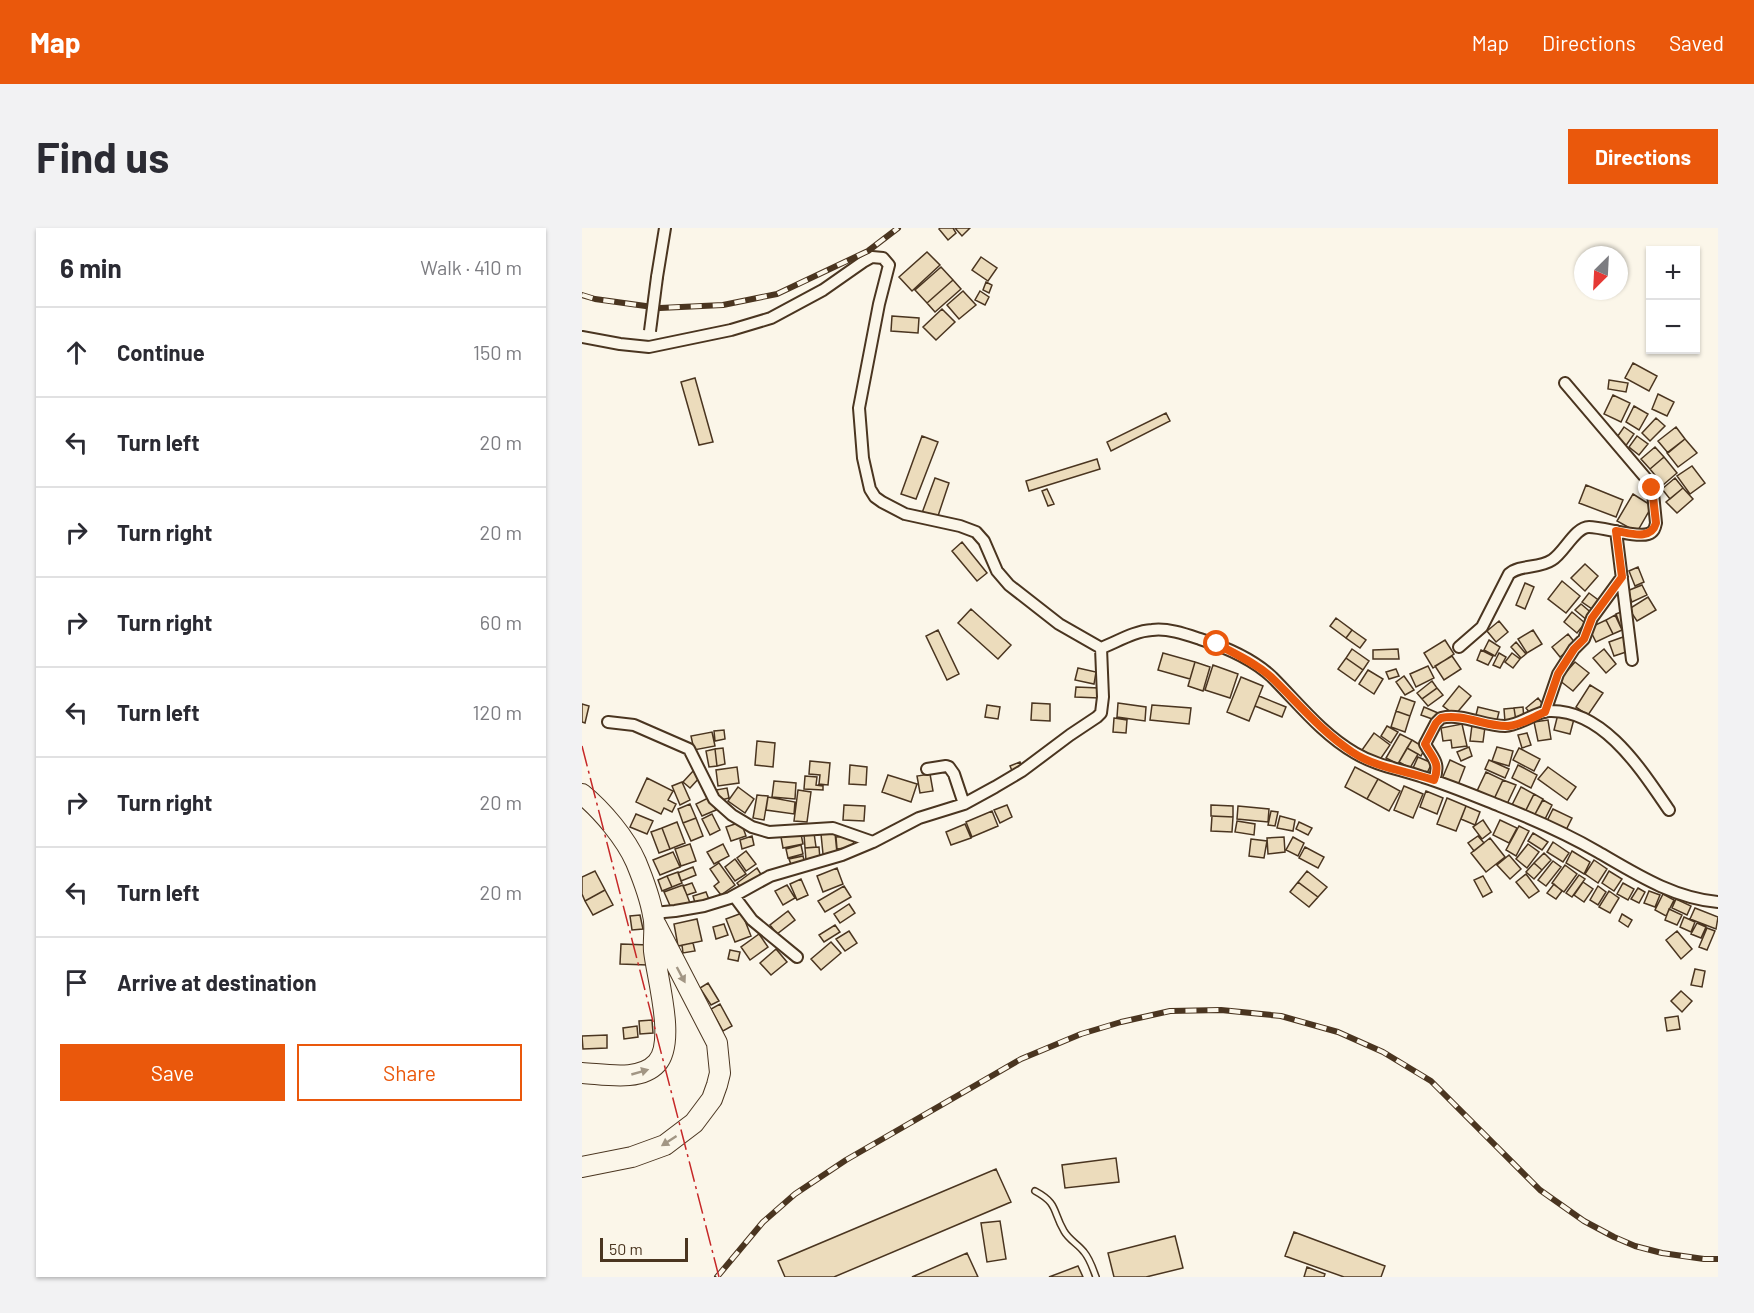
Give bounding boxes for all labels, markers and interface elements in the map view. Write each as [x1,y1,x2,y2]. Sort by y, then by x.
text: Map [30,25,81,59]
text: Map [1472,30,1509,55]
text: Directions [1542,30,1636,55]
text: Saved [1669,30,1724,55]
button: Directions [1568,129,1718,184]
text: Find us [36,131,169,181]
north arrow [1574,246,1628,300]
map controls [1646,246,1700,354]
button: + [1646,246,1700,300]
text: 6 min [60,252,122,283]
text: Walk · 410 m [420,255,522,279]
button: − [1646,300,1700,354]
icon: ahead [60,336,93,369]
text: Continue [117,339,205,365]
text: 150 m [473,340,522,364]
icon: left [60,426,93,459]
text: Turn left [117,429,200,455]
text: 20 m [479,430,522,454]
route end [1638,474,1664,500]
icon: right [60,516,93,549]
text: Turn right [117,519,212,545]
text: 20 m [479,520,522,544]
icon: right [60,606,93,639]
text: Turn right [117,609,212,635]
text: 60 m [480,610,522,634]
route start [1203,630,1229,656]
icon: left [60,696,93,729]
text: Turn left [117,699,200,725]
text: 120 m [472,700,522,724]
icon: right [60,786,93,819]
text: Turn right [117,789,212,815]
text: 20 m [479,790,522,814]
icon: left [60,876,93,909]
text: Turn left [117,879,200,905]
text: 20 m [479,880,522,904]
icon: arrive [60,966,93,999]
one-way arrow [677,966,686,983]
text: Arrive at destination [117,969,316,995]
button: Save [60,1044,285,1101]
button: Share [297,1044,522,1101]
one-way arrow [631,1067,649,1076]
one-way arrow [661,1135,678,1146]
scale bar [600,1235,688,1262]
text: 50 m [609,1239,643,1258]

